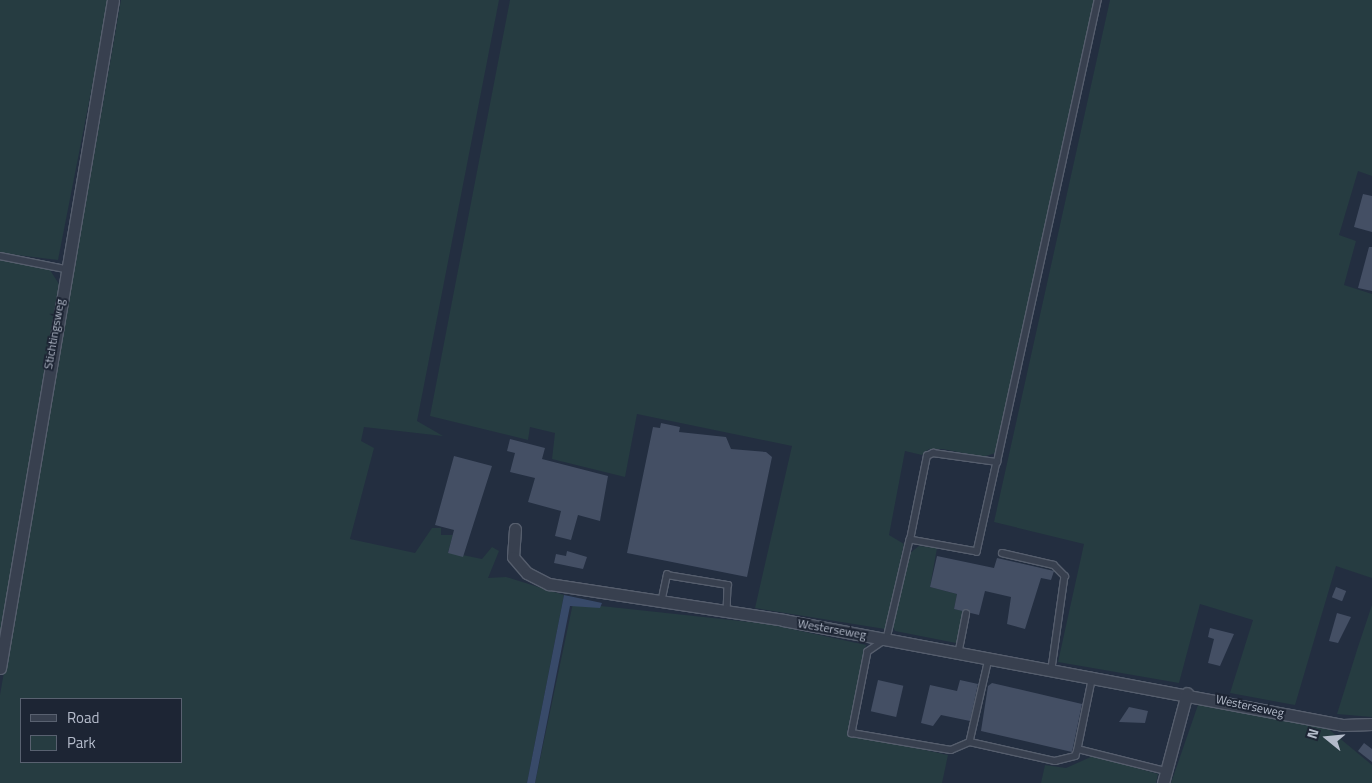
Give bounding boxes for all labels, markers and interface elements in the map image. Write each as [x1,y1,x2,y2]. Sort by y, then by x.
street label: Stichtingsweg [41,298,67,370]
street label: Westerseweg [797,616,867,642]
street label: Westerseweg [1215,692,1285,720]
legend [20,698,182,763]
text: Road [67,706,99,729]
north arrow [1302,713,1352,763]
text: N [1301,726,1324,741]
text: Park [67,731,96,754]

